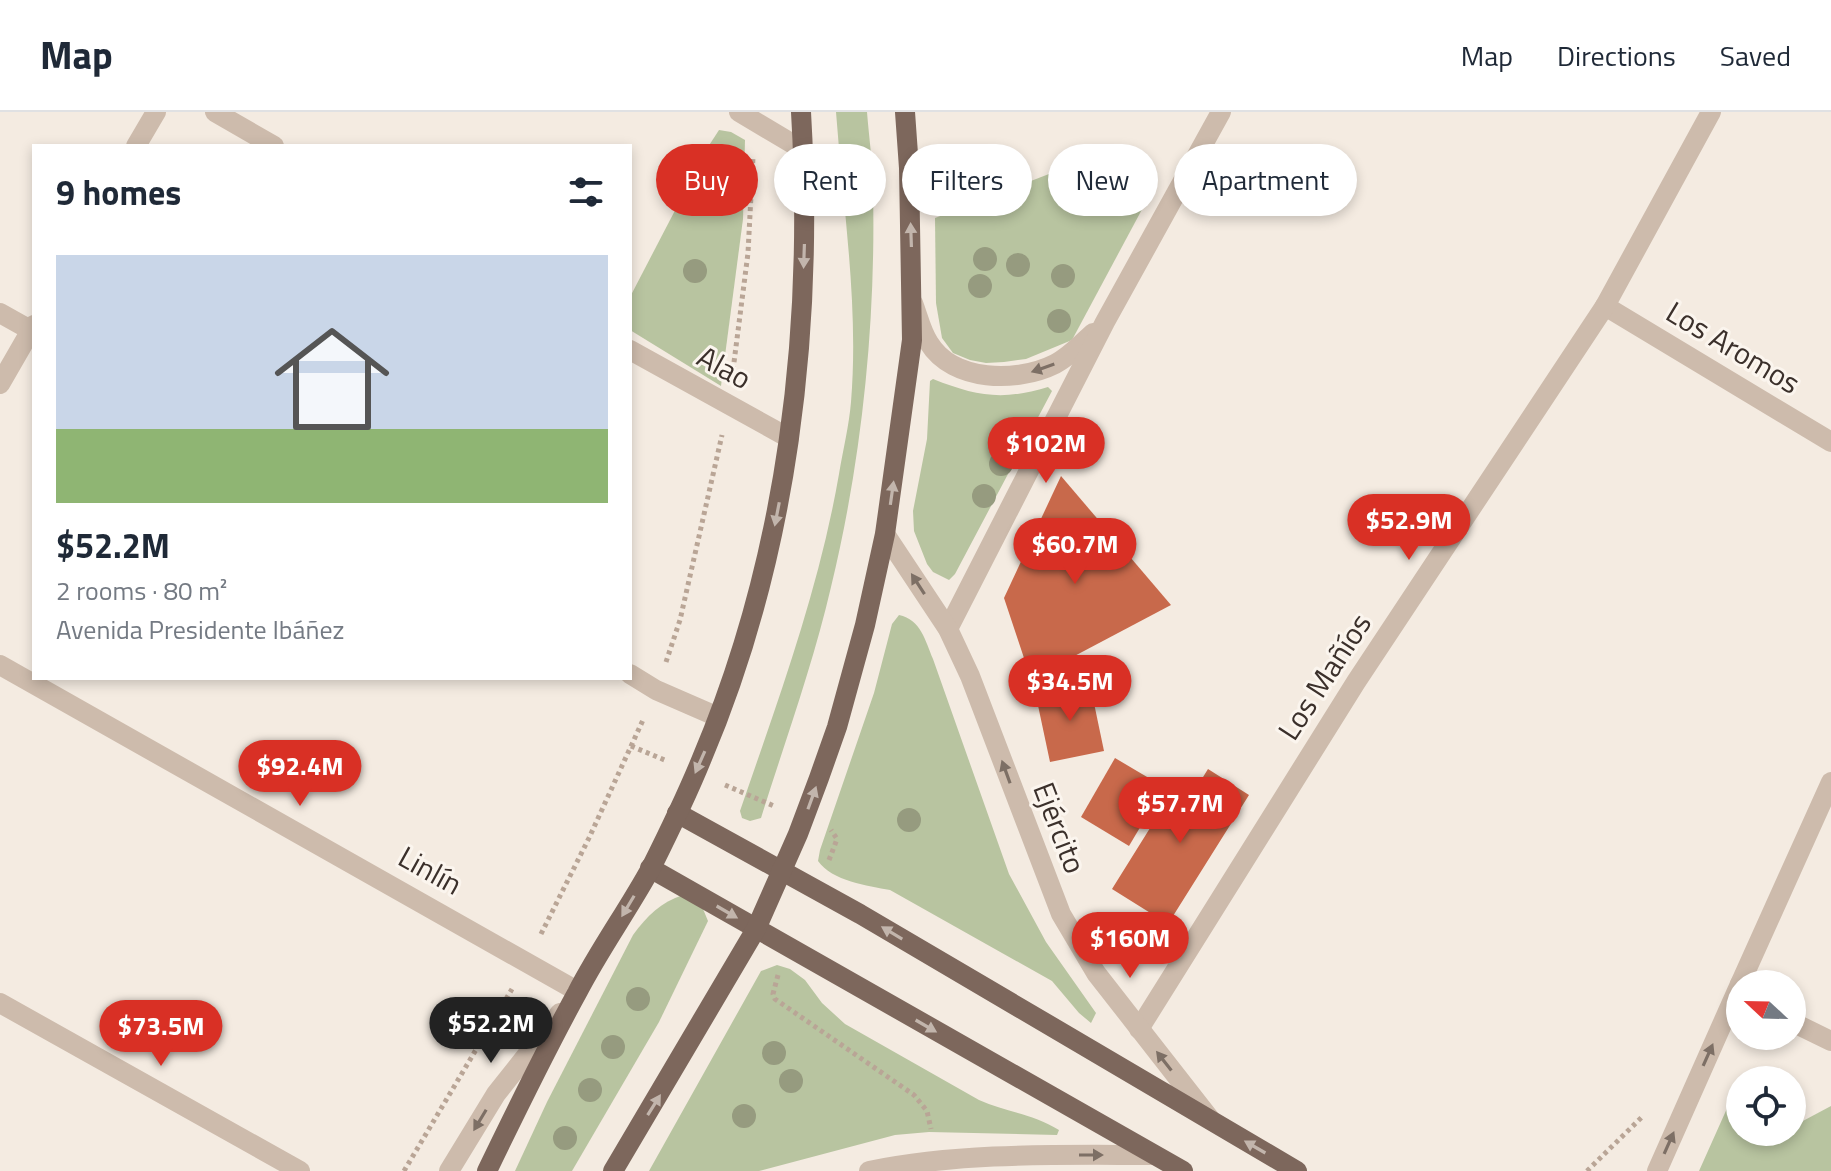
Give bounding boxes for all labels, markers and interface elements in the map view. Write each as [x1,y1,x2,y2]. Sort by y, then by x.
text: Map [40,26,113,84]
text: Map [1461,34,1513,77]
text: Directions [1557,34,1676,77]
text: Saved [1720,34,1791,77]
chip: Buy [656,144,758,216]
chip: Rent [774,144,886,216]
chip: Filters [902,144,1032,216]
chip: New [1048,144,1158,216]
chip: Apartment [1174,144,1357,216]
text: 9 homes [56,166,181,218]
icon: filters [564,170,608,214]
one-way arrow [905,222,917,247]
one-way arrow [797,244,810,269]
street label: Los Aromos [1658,289,1809,405]
icon: home [260,307,404,451]
street label: Alao [689,334,760,401]
one-way arrow [1031,362,1055,374]
pin: $102M [990,417,1102,485]
text: $102M [1006,423,1086,462]
one-way arrow [886,480,898,505]
pin: $52.9M [1344,494,1474,562]
text: $52.9M [1365,500,1453,539]
one-way arrow [770,502,783,527]
pin: $60.7M [1010,518,1140,586]
text: $52.2M [56,519,170,571]
text: $60.7M [1031,524,1119,563]
text: 2 rooms · 80 m² [56,571,227,610]
one-way arrow [911,573,926,594]
street label: Los Mañíos [1266,604,1382,749]
text: Avenida Presidente Ibáñez [56,610,344,649]
pin: $34.5M [1005,655,1135,723]
text: $34.5M [1026,661,1114,700]
pin: $92.4M [235,740,365,808]
text: $92.4M [256,746,344,785]
one-way arrow [694,750,707,774]
one-way arrow [999,760,1011,784]
street label: Ejército [1022,775,1098,880]
pin: $57.7M [1115,777,1245,845]
text: $57.7M [1136,783,1224,822]
one-way arrow [806,786,819,810]
street label: Linlín [390,834,471,906]
one-way arrow [621,895,635,917]
one-way arrow [716,906,739,919]
pin: $160M [1074,912,1186,980]
text: $160M [1090,918,1170,957]
one-way arrow [881,926,903,940]
north arrow [1726,970,1806,1050]
map controls [1726,970,1806,1146]
pin: $52.2M [426,997,556,1065]
pin: $73.5M [96,1000,226,1068]
text: $52.2M [447,1003,535,1042]
text: $73.5M [117,1006,205,1045]
one-way arrow [915,1019,937,1033]
one-way arrow [1702,1043,1715,1067]
one-way arrow [1157,1051,1173,1071]
button: locate [1726,1066,1806,1146]
one-way arrow [646,1093,661,1116]
one-way arrow [474,1109,488,1131]
one-way arrow [1662,1131,1676,1154]
one-way arrow [1244,1140,1266,1154]
one-way arrow [1079,1149,1104,1161]

